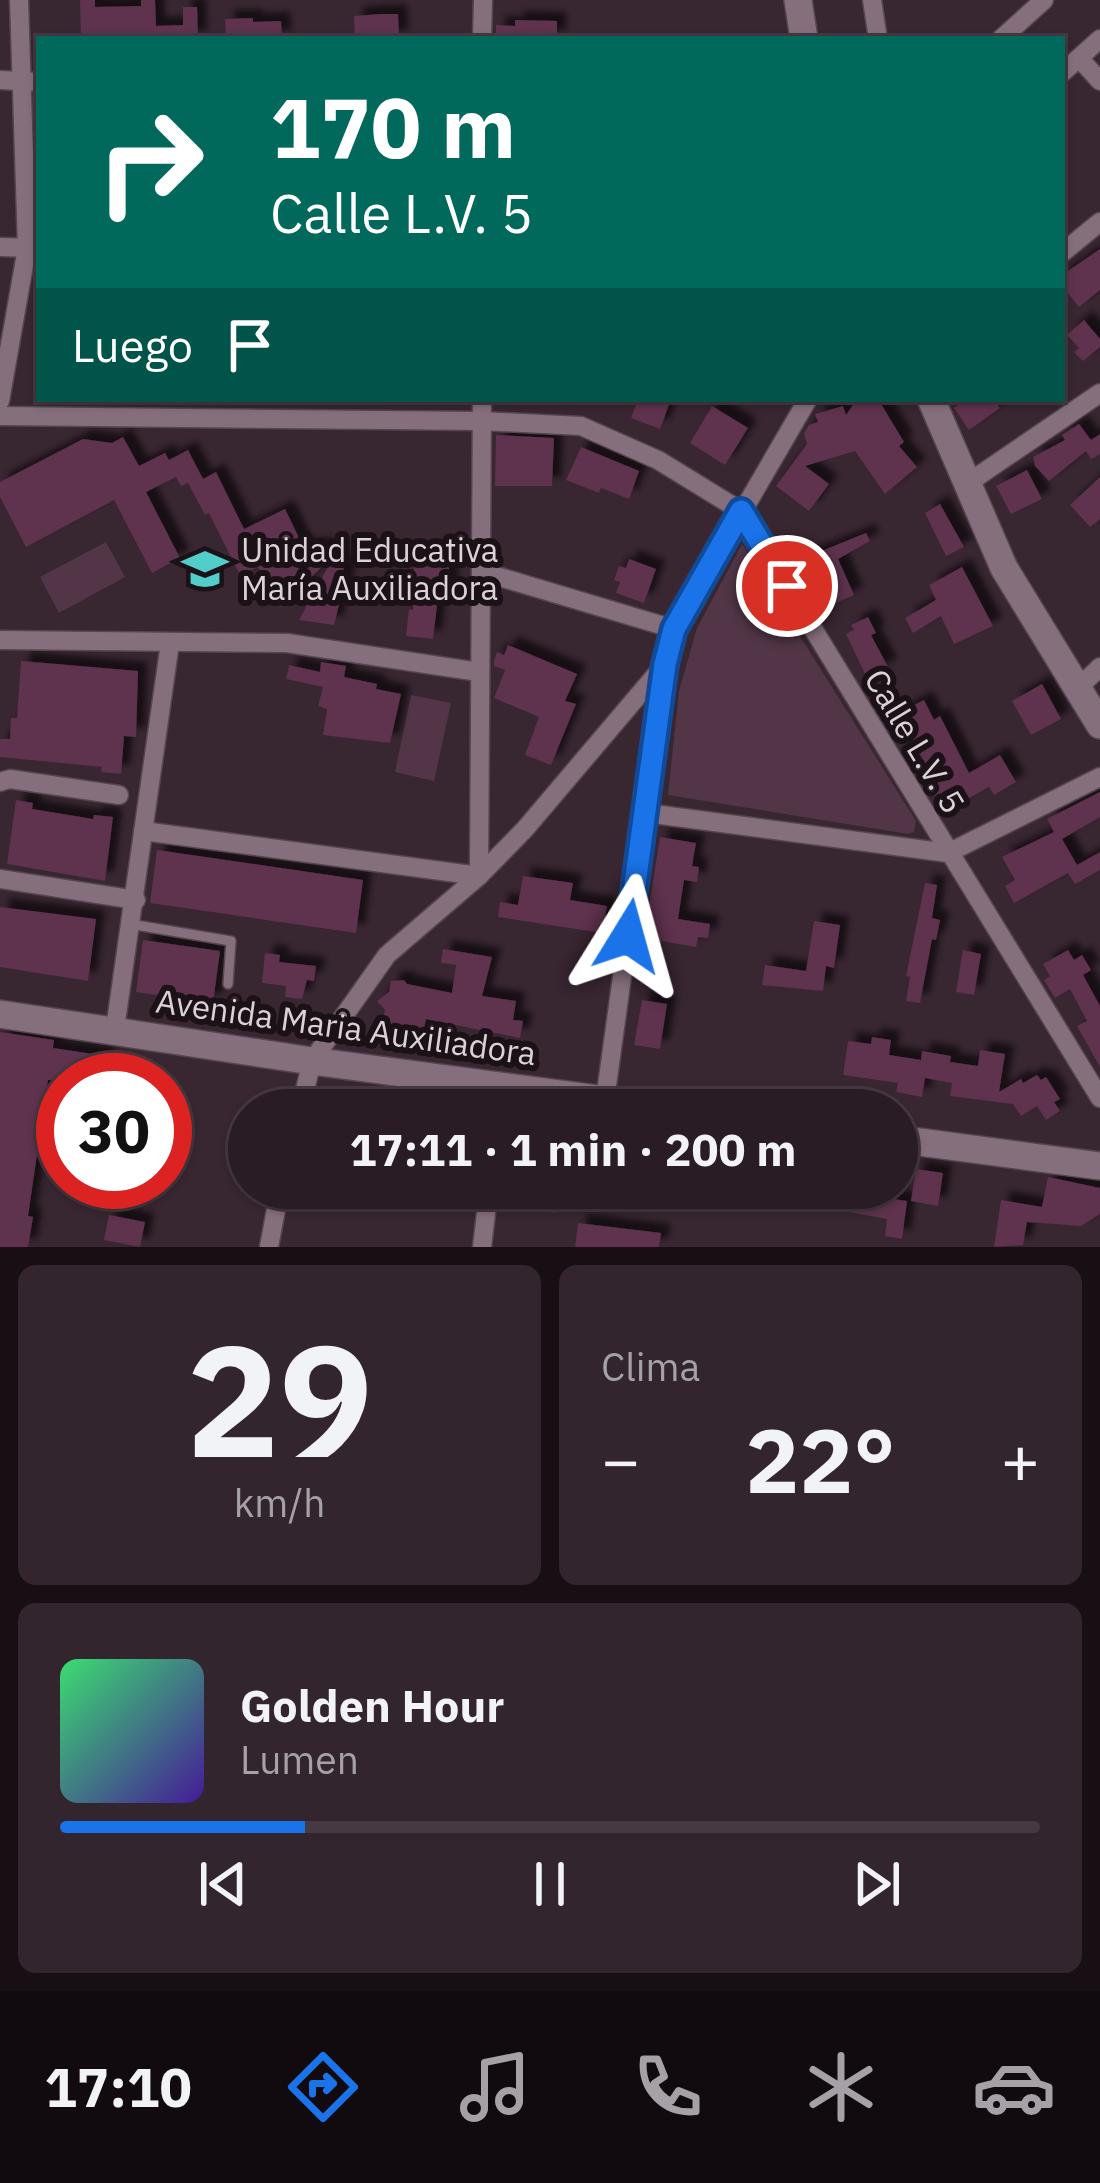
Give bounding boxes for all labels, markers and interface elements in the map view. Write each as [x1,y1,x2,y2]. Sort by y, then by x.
text: 170 m [270,72,516,181]
icon: right [72,84,228,240]
text: Calle L.V. 5 [270,178,533,248]
icon: arrive [217,312,283,378]
text: Luego [72,316,193,374]
place label: Unidad Educativa María Auxiliadora [241,528,498,609]
pin [736,535,838,637]
school or university icon: Unidad Educativa María Auxiliadora [180,544,230,594]
icon: arrive [754,553,820,619]
street label: Calle L.V. 5 [856,661,975,821]
position arrow [565,873,691,999]
street label: Avenida Maria Auxiliadora [153,979,539,1074]
speed limit sign: 30 [36,1053,192,1209]
text: 17:11 · 1 min · 200 m [350,1120,796,1178]
text: 29 [186,1297,373,1500]
text: Clima [601,1341,700,1392]
text: 22° [745,1401,896,1518]
text: − [601,1416,641,1502]
text: + [1000,1416,1040,1502]
text: km/h [234,1477,325,1528]
text: Golden Hour [240,1676,504,1734]
text: Lumen [240,1734,359,1785]
icon: previous [190,1851,256,1917]
icon: pause [517,1851,583,1917]
icon: next [844,1851,910,1917]
icon: directions [281,2045,365,2129]
icon: music [453,2045,537,2129]
icon: phone [626,2045,710,2129]
icon: climate [799,2045,883,2129]
icon: car [972,2045,1056,2129]
text: 17:10 [44,2052,192,2122]

